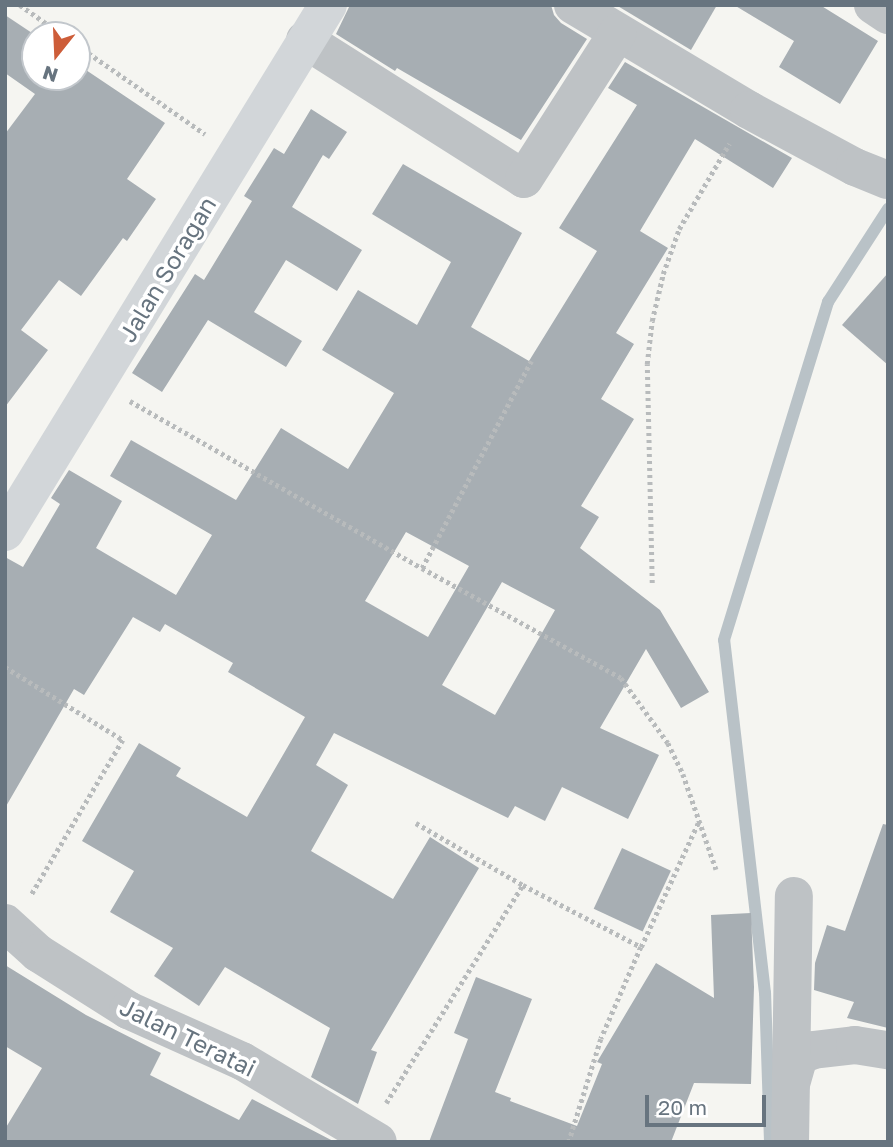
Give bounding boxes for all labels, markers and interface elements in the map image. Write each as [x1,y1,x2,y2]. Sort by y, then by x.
north arrow [21,21,91,91]
text: N [40,61,60,88]
street label: Jalan Soragan [112,191,222,347]
street label: Jalan Teratai [115,992,261,1082]
scale bar [648,1080,769,1124]
text: 20 m [658,1094,707,1120]

